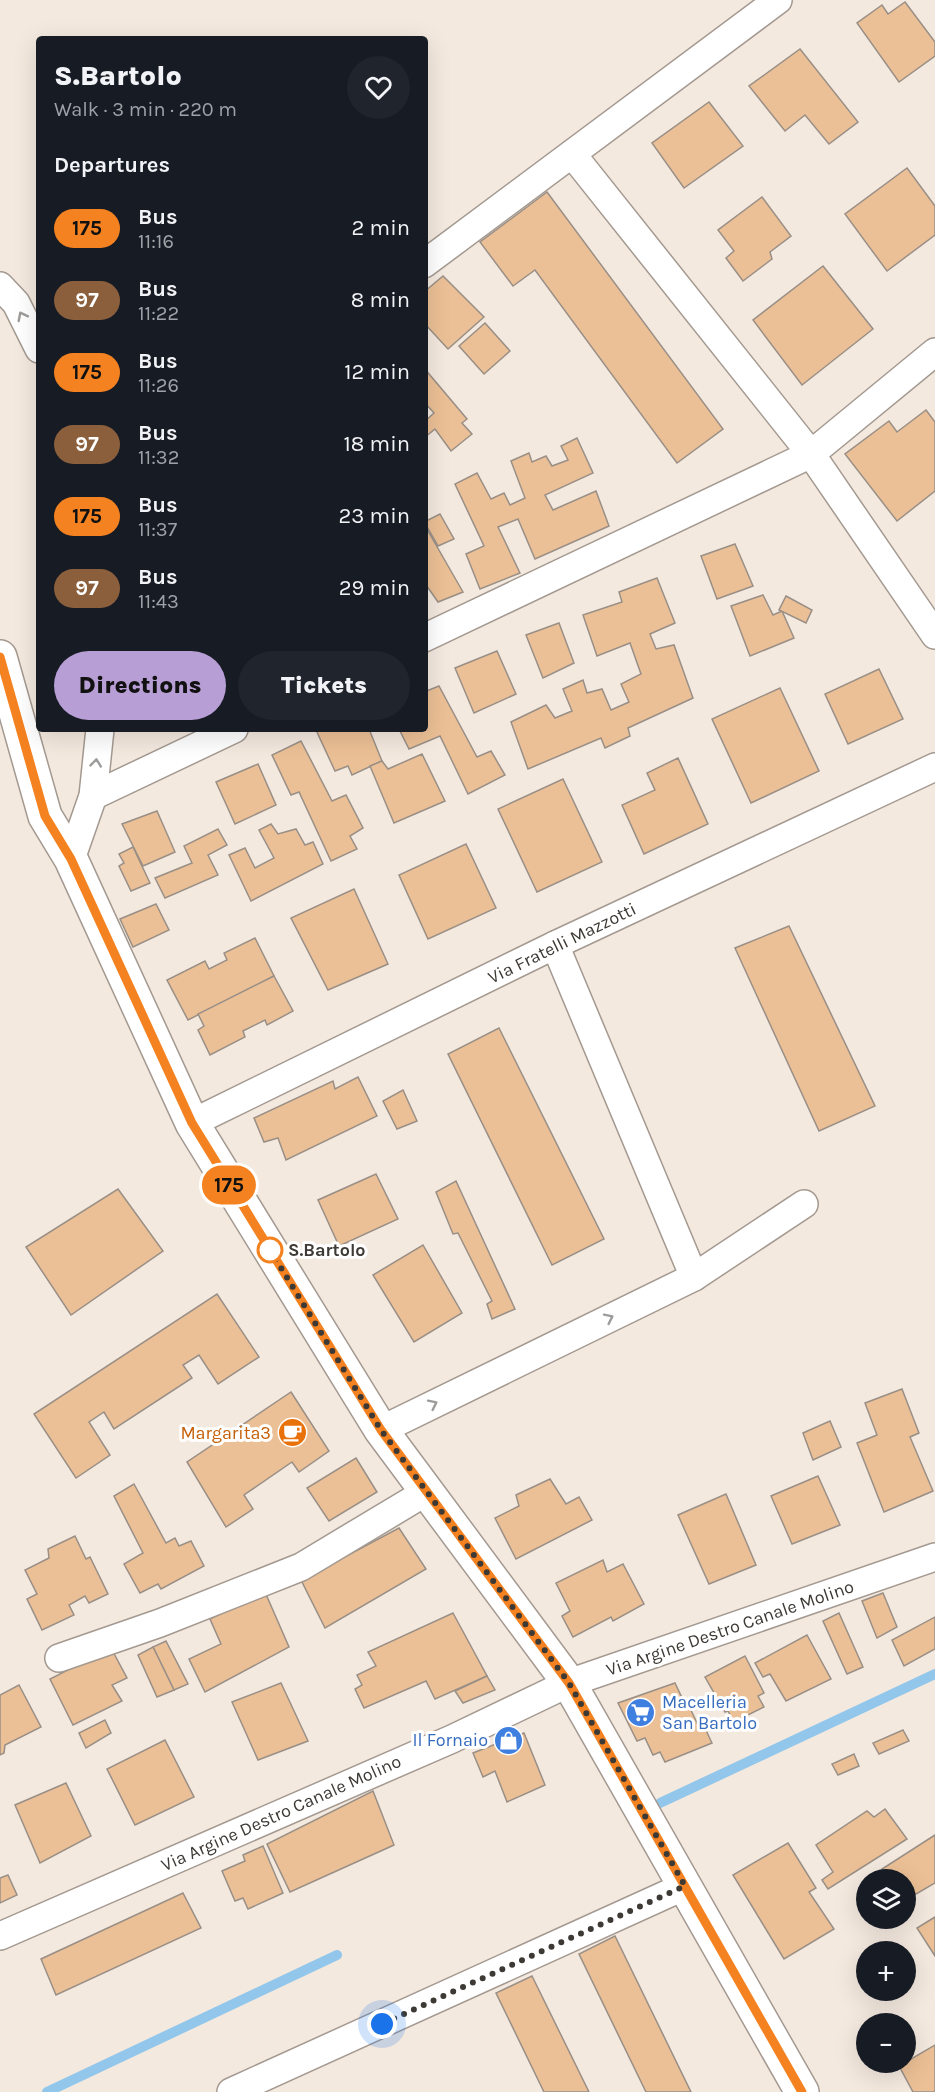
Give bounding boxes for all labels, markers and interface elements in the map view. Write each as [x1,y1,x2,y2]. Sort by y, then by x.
button: heart [347,56,410,119]
text: S.Bartolo [54,59,182,92]
text: Walk · 3 min · 220 m [54,98,237,121]
text: Departures [54,152,170,178]
text: Bus [138,204,178,230]
text: 2 min [352,215,410,241]
text: 175 [72,216,102,240]
text: 11:16 [138,230,174,253]
text: Bus [138,276,178,302]
text: 8 min [351,287,410,313]
text: 97 [75,288,99,312]
text: 11:22 [138,302,179,325]
one-way arrow [18,311,29,322]
text: Bus [138,348,178,374]
text: 12 min [344,359,410,385]
text: 175 [72,360,102,384]
text: 11:26 [138,374,179,397]
text: Bus [138,420,178,446]
text: 18 min [344,431,410,457]
text: 97 [75,432,99,456]
text: 11:32 [138,446,179,469]
text: Bus [138,492,178,518]
text: 23 min [339,503,410,529]
text: 175 [72,504,102,528]
text: 11:37 [138,518,177,541]
text: Bus [138,564,178,590]
text: 29 min [339,575,410,601]
text: 97 [75,576,99,600]
text: 11:43 [138,590,179,613]
button: Directions [54,651,226,720]
button: Tickets [238,651,410,720]
one-way arrow [90,758,102,767]
street label: Via Fratelli Mazzotti [484,898,640,988]
line badge: 175 [194,1166,264,1204]
text: 175 [214,1173,244,1197]
marker: S.Bartolo [257,1237,283,1263]
place label: S.Bartolo [288,1239,366,1261]
one-way arrow [602,1314,613,1326]
one-way arrow [427,1400,438,1412]
cafe icon: Margarita3 [276,1417,308,1449]
place label: Margarita3 [180,1422,271,1444]
street label: Via Argine Destro Canale Molino [603,1575,857,1681]
place label: Macelleria San Bartolo [662,1691,757,1734]
supermarket icon: Macelleria San Bartolo [625,1696,657,1728]
shop icon: Il Fornaio [493,1724,525,1756]
place label: Il Fornaio [412,1729,488,1751]
street label: Via Argine Destro Canale Molino [158,1750,404,1876]
map controls [856,1869,916,2073]
button: layers [856,1869,916,1929]
button: + [856,1941,916,2001]
your location [367,2009,397,2039]
button: − [856,2013,916,2073]

